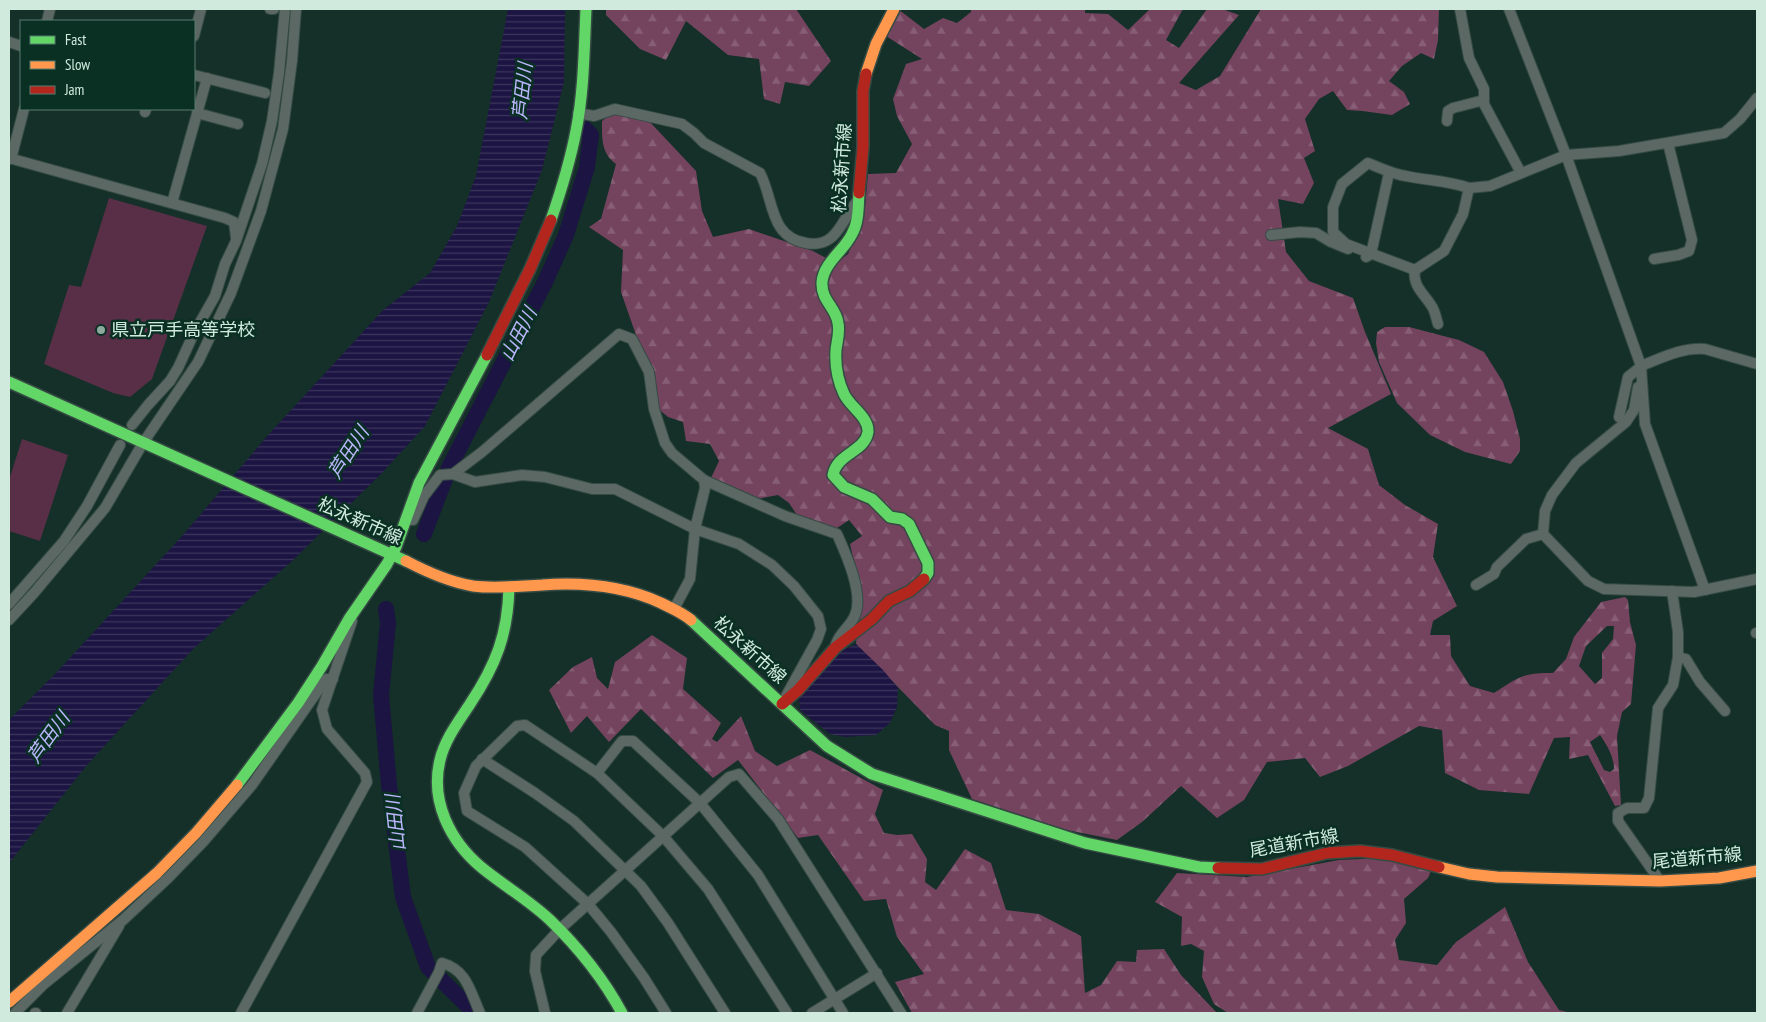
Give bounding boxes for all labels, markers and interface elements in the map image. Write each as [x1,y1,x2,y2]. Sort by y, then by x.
legend [20,20,195,110]
text: Fast [65,30,86,49]
text: Slow [65,55,90,74]
water label: 芦田川 [507,59,537,121]
text: Jam [64,80,84,99]
street label: 松永新市線 [827,122,856,214]
water label: 山田川 [494,301,543,365]
place label: 県立戸手高等学校 [111,318,255,341]
marker: 県立戸手高等学校 [95,324,107,336]
water label: 芦田川 [322,420,375,482]
street label: 松永新市線 [314,492,406,549]
street label: 松永新市線 [709,611,791,688]
water label: 芦田川 [22,705,76,767]
water label: 山田川 [380,791,410,853]
street label: 尾道新市線 [1248,823,1340,862]
street label: 尾道新市線 [1651,842,1743,873]

